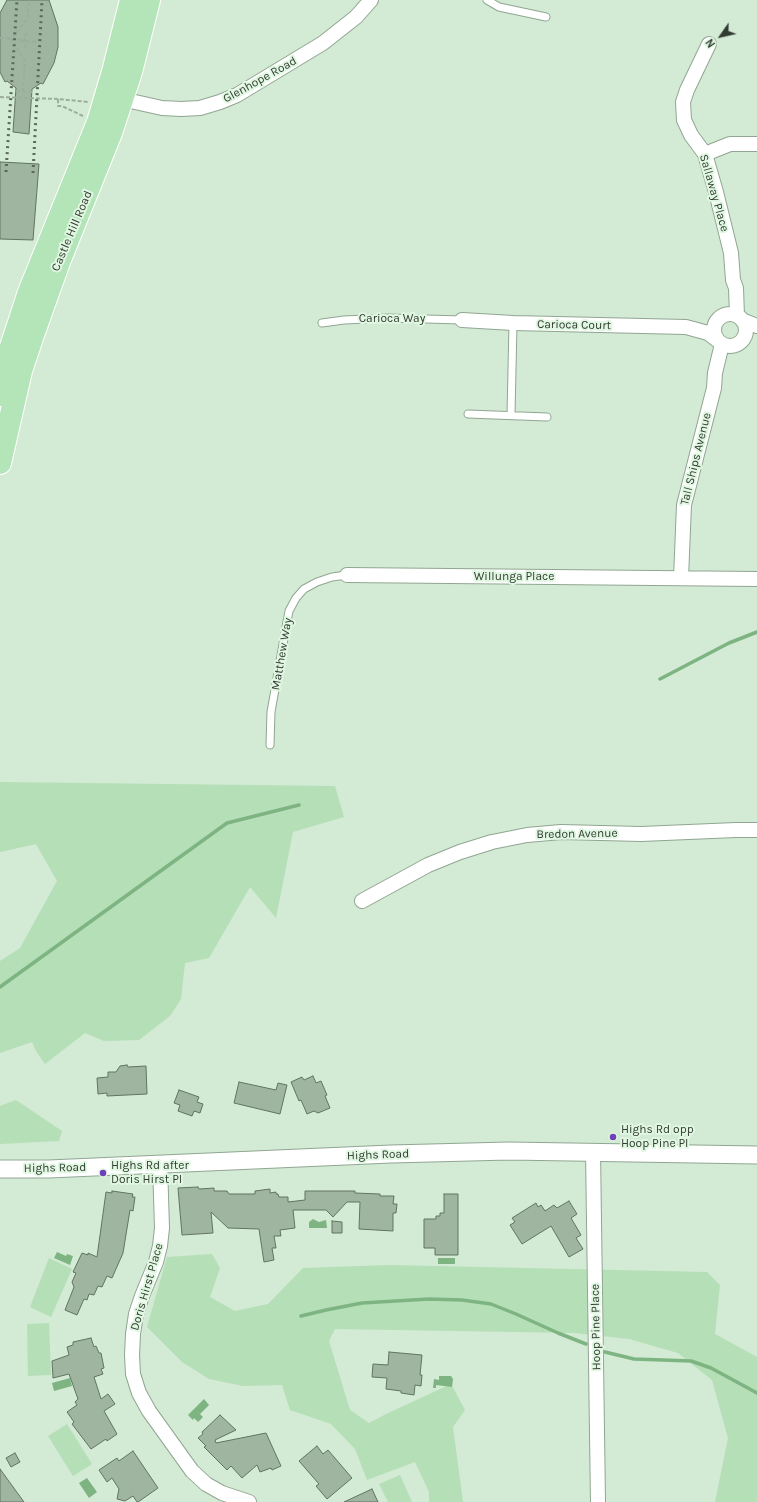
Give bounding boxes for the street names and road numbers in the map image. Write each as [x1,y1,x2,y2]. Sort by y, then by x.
street label: Glenhope Road [221,54,299,106]
street label: Sallaway Place [696,153,732,233]
street label: Castle Hill Road [49,189,95,273]
street label: Carioca Way [359,312,425,326]
street label: Carioca Court [537,317,611,333]
street label: Tall Ships Avenue [678,411,714,507]
street label: Willunga Place [474,570,554,584]
street label: Matthew Way [269,617,295,691]
street label: Bredon Avenue [536,826,618,842]
street label: Highs Road [347,1147,409,1163]
street label: Highs Road [24,1160,86,1176]
street label: Doris Hirst Place [128,1242,166,1332]
street label: Hoop Pine Place [588,1284,604,1370]

